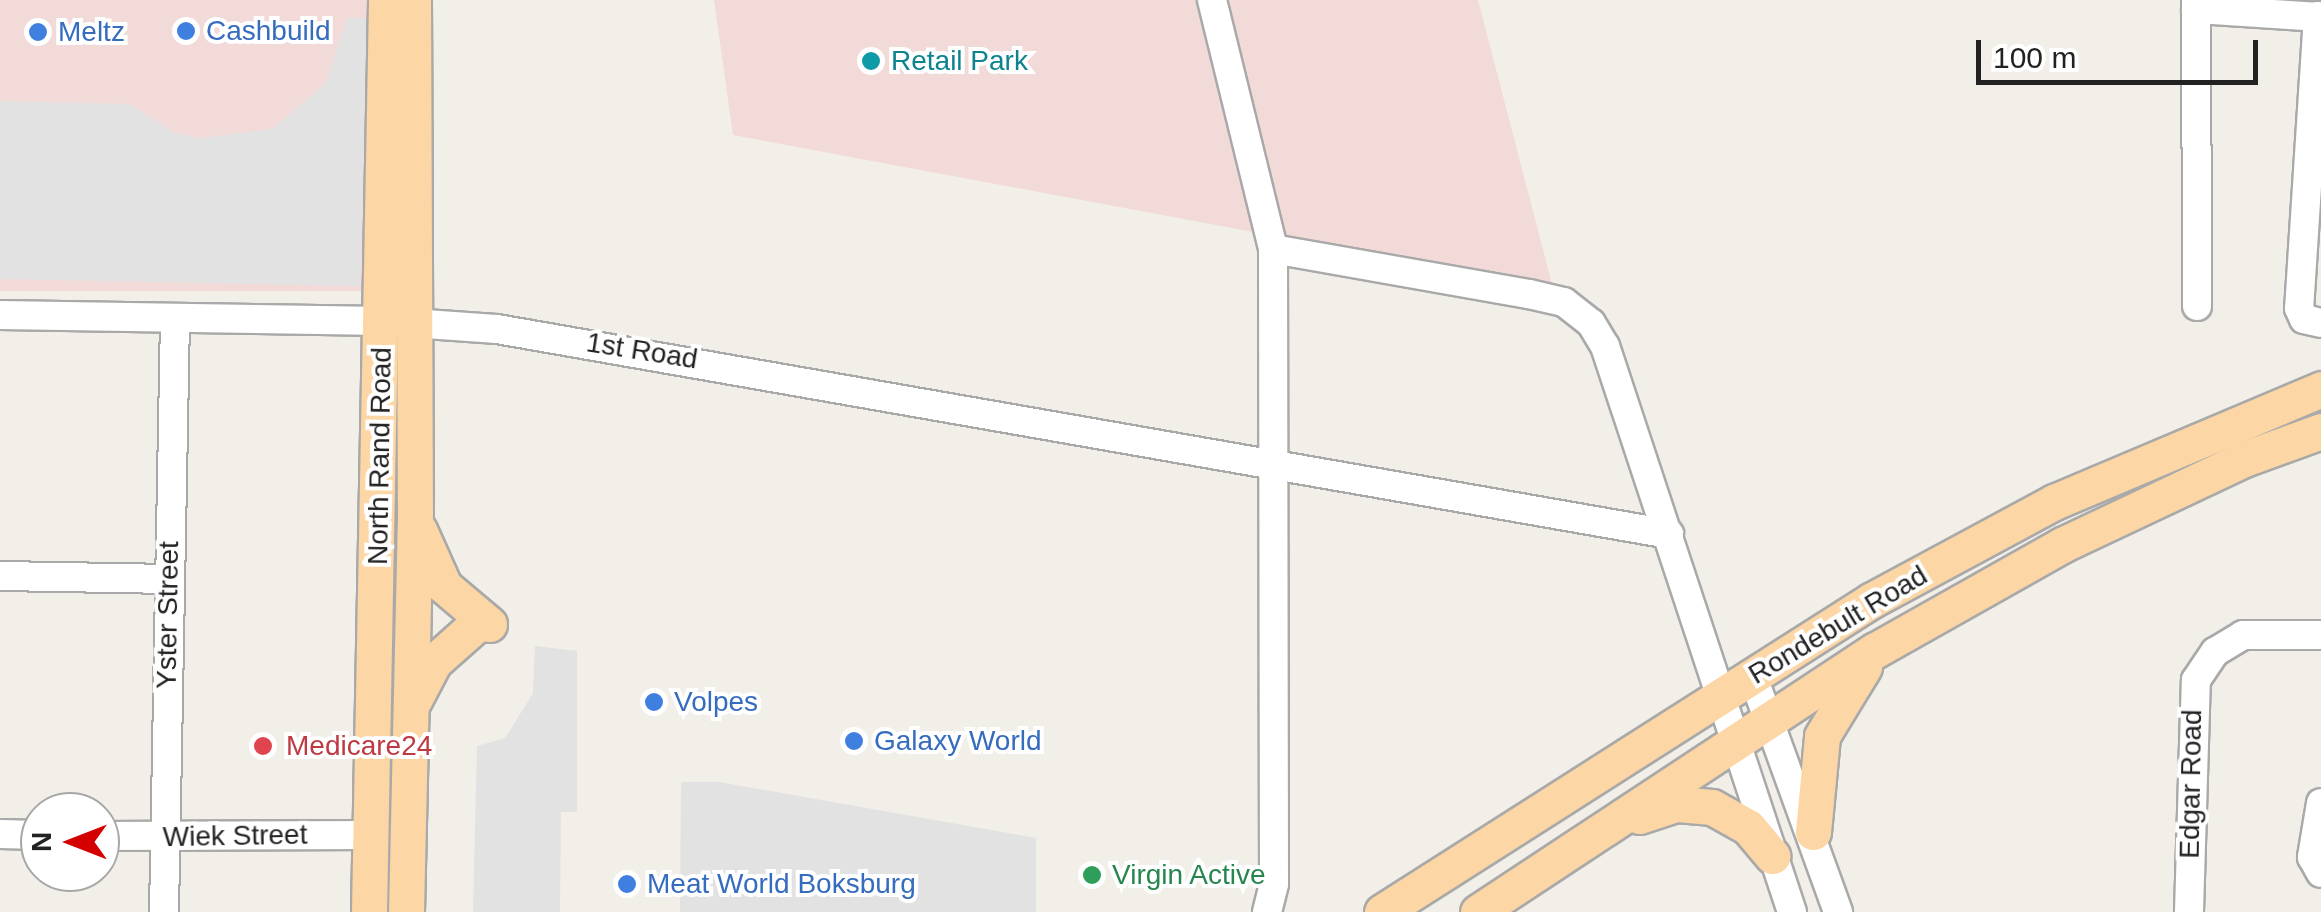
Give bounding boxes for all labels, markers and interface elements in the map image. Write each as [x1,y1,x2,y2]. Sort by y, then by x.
place label: Cashbuild [206,14,331,48]
place label: Meltz [58,15,125,49]
marker: Cashbuild [175,20,197,42]
scale bar [1981,20,2264,82]
marker: Meltz [27,21,49,43]
text: 100 m [1993,41,2076,74]
place label: Retail Park [891,44,1028,78]
marker: Retail Park [860,50,882,72]
street label: 1st Road [584,326,700,376]
street label: North Rand Road [361,347,399,565]
street label: Yster Street [150,541,186,689]
street label: Rondebult Road [1743,558,1933,692]
place label: Volpes [674,685,758,719]
marker: Volpes [643,691,665,713]
street label: Edgar Road [2173,709,2209,859]
place label: Galaxy World [874,724,1042,758]
place label: Medicare24 [286,729,432,763]
marker: Galaxy World [843,730,865,752]
marker: Medicare24 [250,733,276,759]
north arrow [20,792,120,892]
street label: Wiek Street [162,818,308,854]
text: N [26,832,57,852]
place label: Virgin Active [1112,858,1267,892]
marker: Virgin Active [1081,864,1103,886]
place label: Meat World Boksburg [647,867,916,901]
marker: Meat World Boksburg [616,873,638,895]

